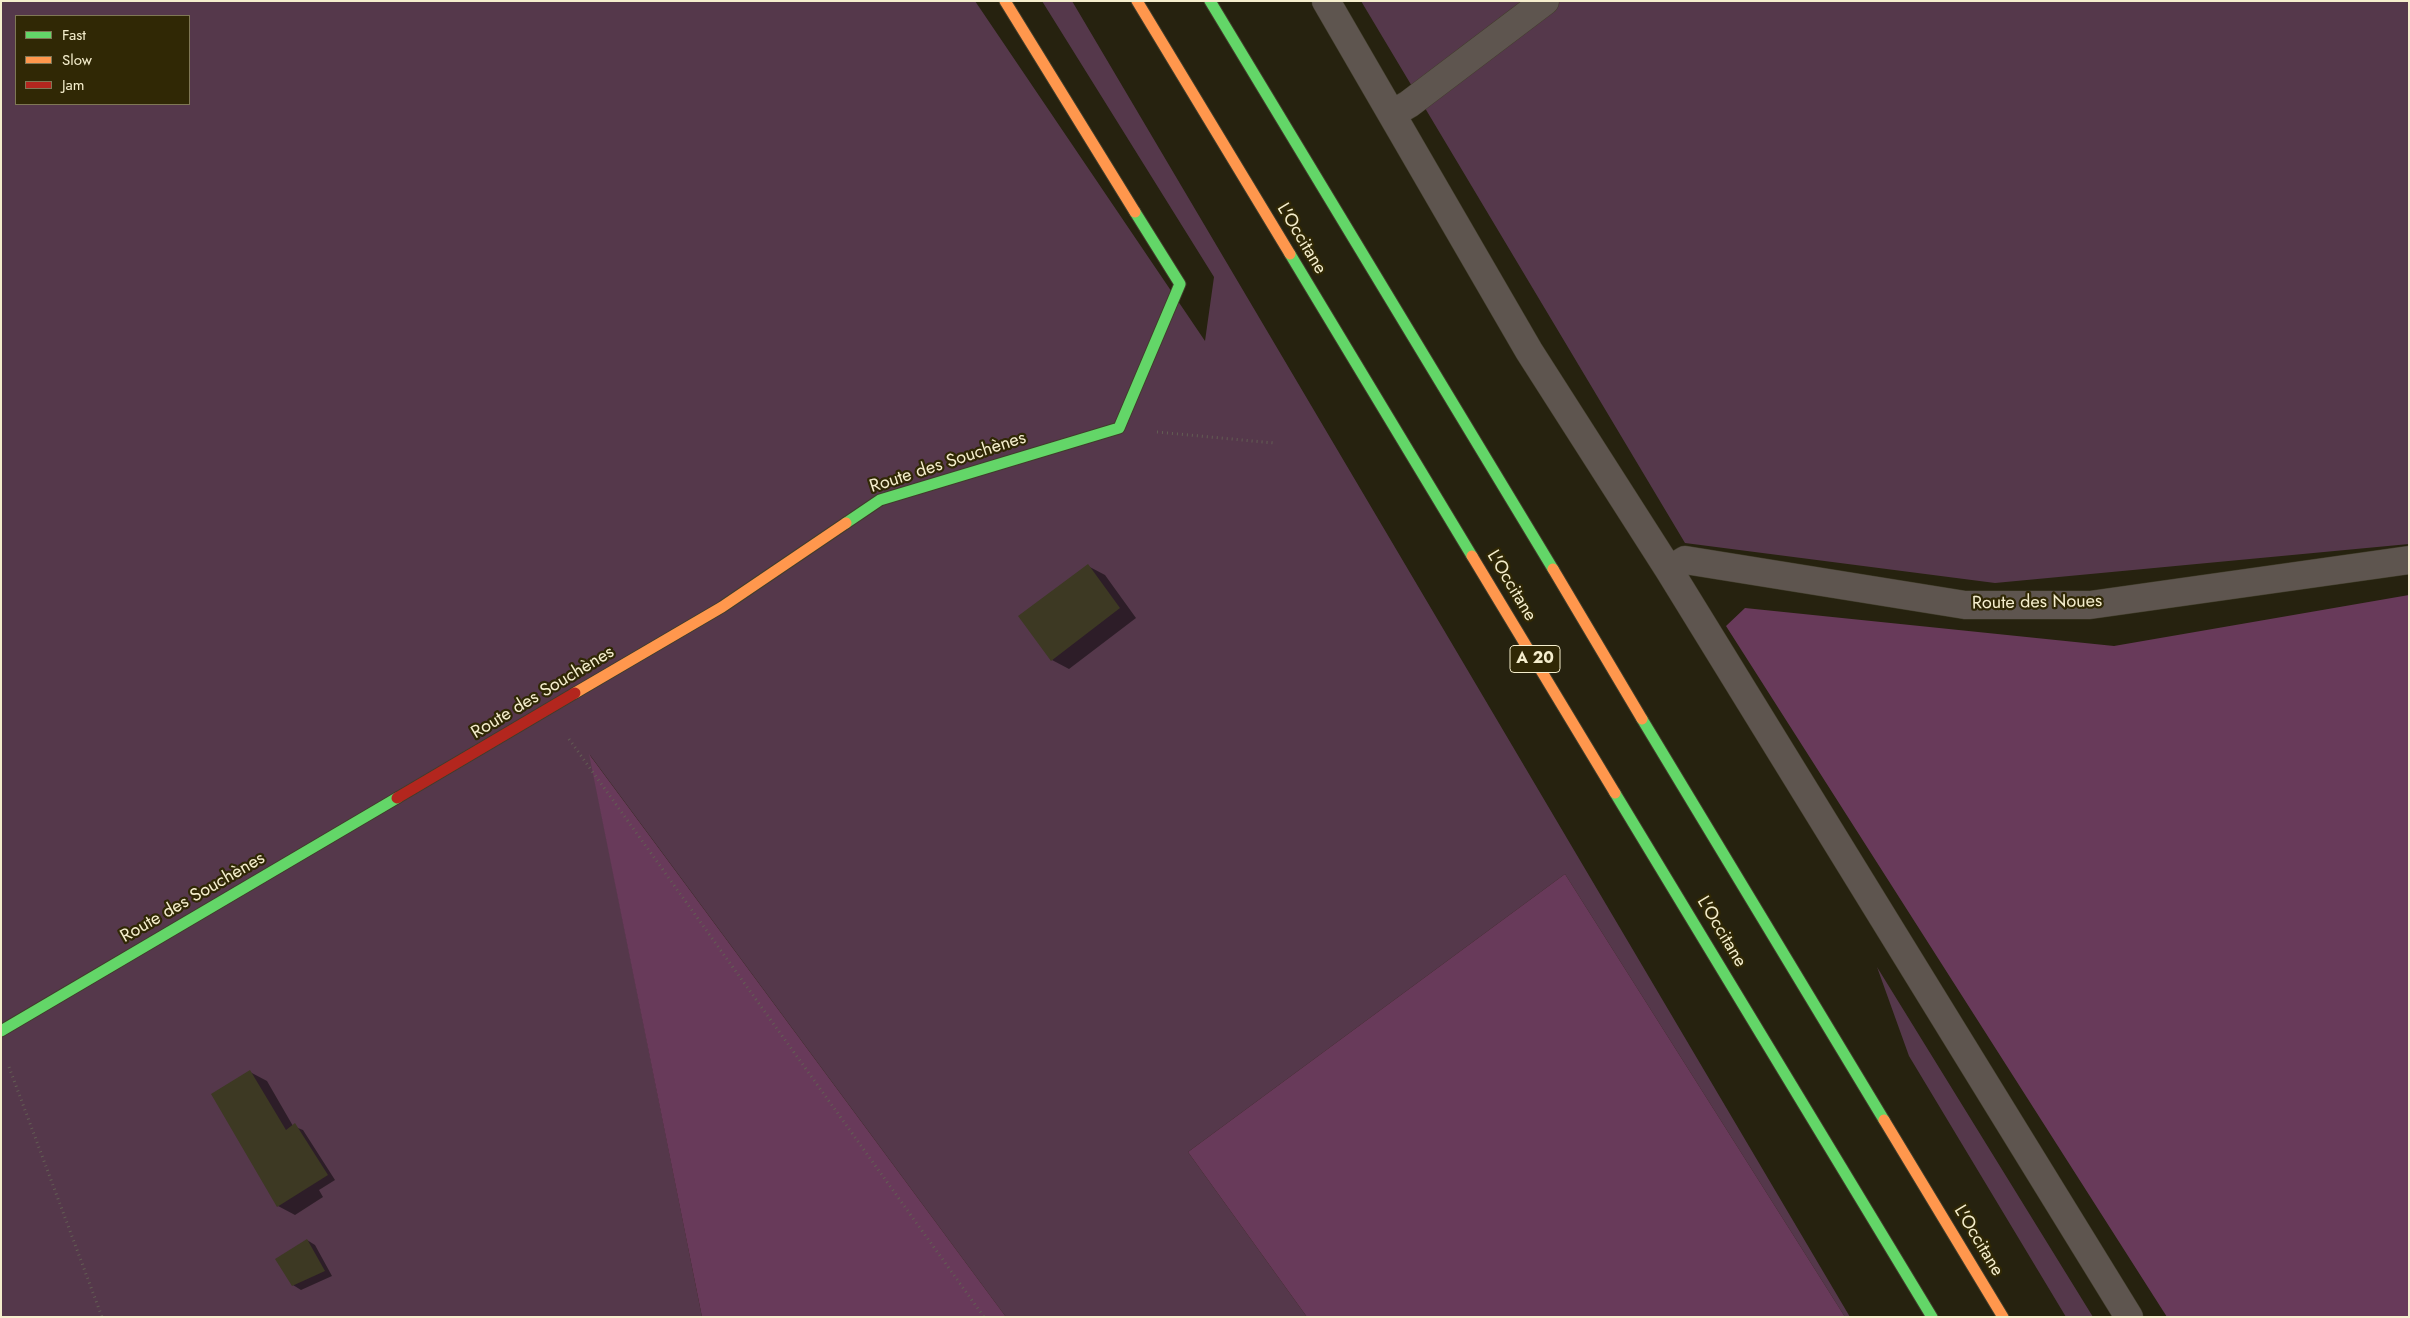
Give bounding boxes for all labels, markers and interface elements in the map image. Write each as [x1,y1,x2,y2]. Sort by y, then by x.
legend [15,15,190,105]
text: Fast [62,24,86,46]
text: Slow [62,49,92,71]
text: Jam [62,74,85,96]
street label: L'Occitane [1271,200,1331,278]
street label: Route des Souchènes [867,428,1029,498]
street label: L'Occitane [1481,547,1541,625]
street label: Route des Noues [1972,591,2102,615]
street label: Route des Souchènes [468,642,618,744]
road number: A 20 [1510,646,1560,672]
street label: Route des Souchènes [117,848,269,948]
street label: L'Occitane [1691,893,1751,971]
street label: L'Occitane [1948,1202,2008,1280]

